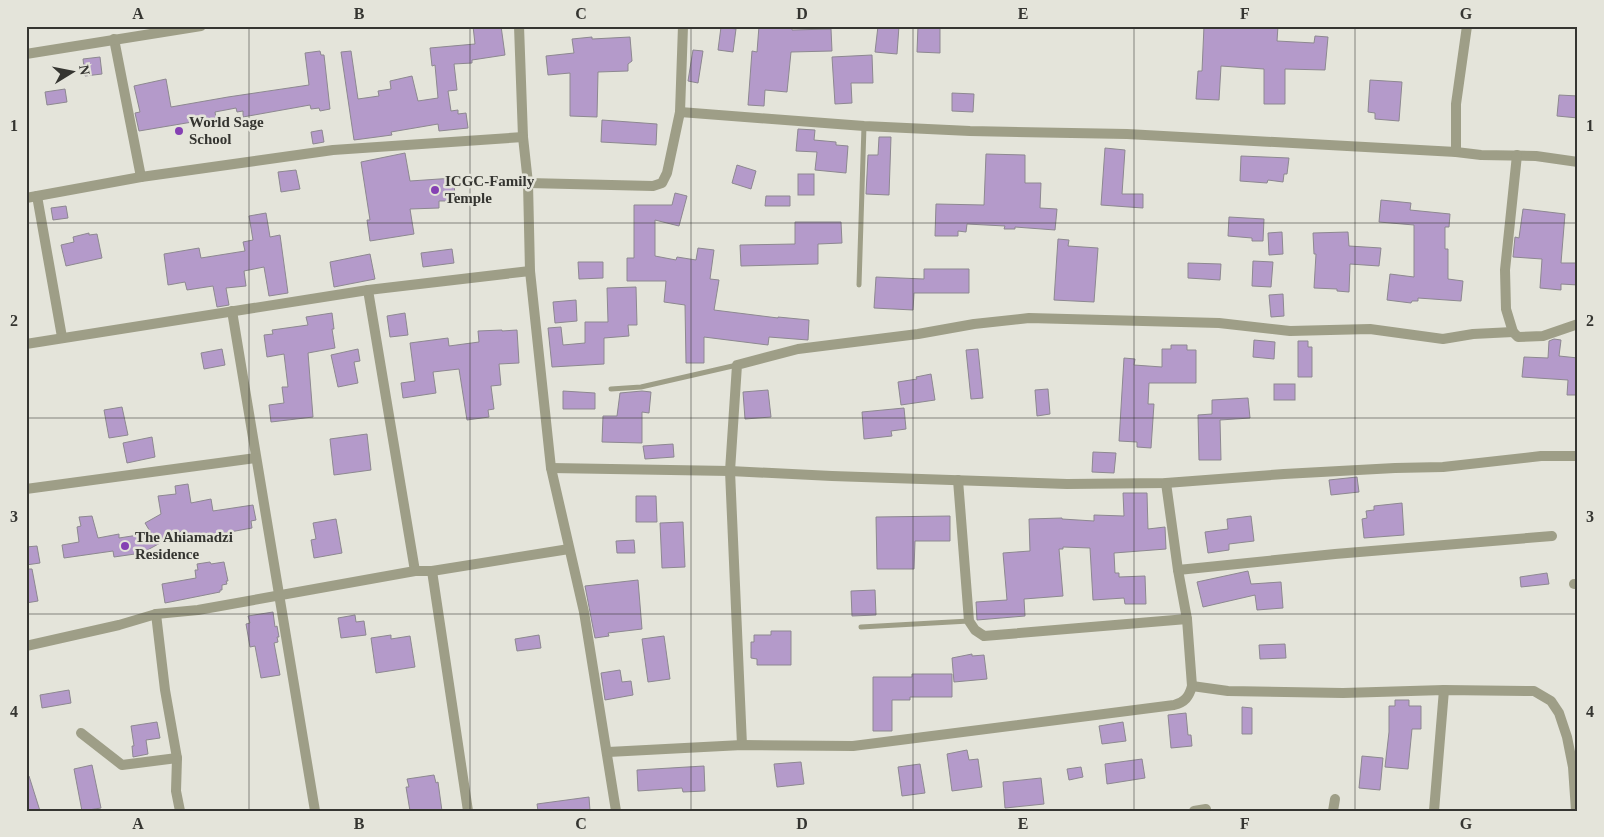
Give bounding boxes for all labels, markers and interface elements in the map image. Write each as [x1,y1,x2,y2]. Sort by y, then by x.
text: A [132,5,144,22]
text: B [354,5,365,22]
text: C [575,5,587,22]
text: D [796,5,808,22]
text: E [1018,5,1028,22]
text: F [1240,5,1250,22]
text: G [1460,5,1473,22]
north arrow [48,48,98,98]
text: N [76,64,93,76]
place label: World Sage School [189,114,264,147]
text: 1 [10,117,18,134]
text: 1 [1586,117,1594,134]
marker: World Sage School [173,125,185,137]
place label: ICGC-Family Temple [445,173,535,206]
marker: ICGC-Family Temple [429,184,441,196]
text: 2 [10,312,18,329]
text: 2 [1586,312,1594,329]
text: 3 [10,508,18,525]
text: 3 [1586,508,1594,525]
place label: The Ahiamadzi Residence [135,529,233,562]
marker: The Ahiamadzi Residence [119,540,131,552]
text: 4 [10,703,18,720]
text: 4 [1586,703,1594,720]
text: A [132,815,144,832]
text: B [354,815,365,832]
text: C [575,815,587,832]
text: D [796,815,808,832]
text: E [1018,815,1028,832]
text: F [1240,815,1250,832]
text: G [1460,815,1473,832]

